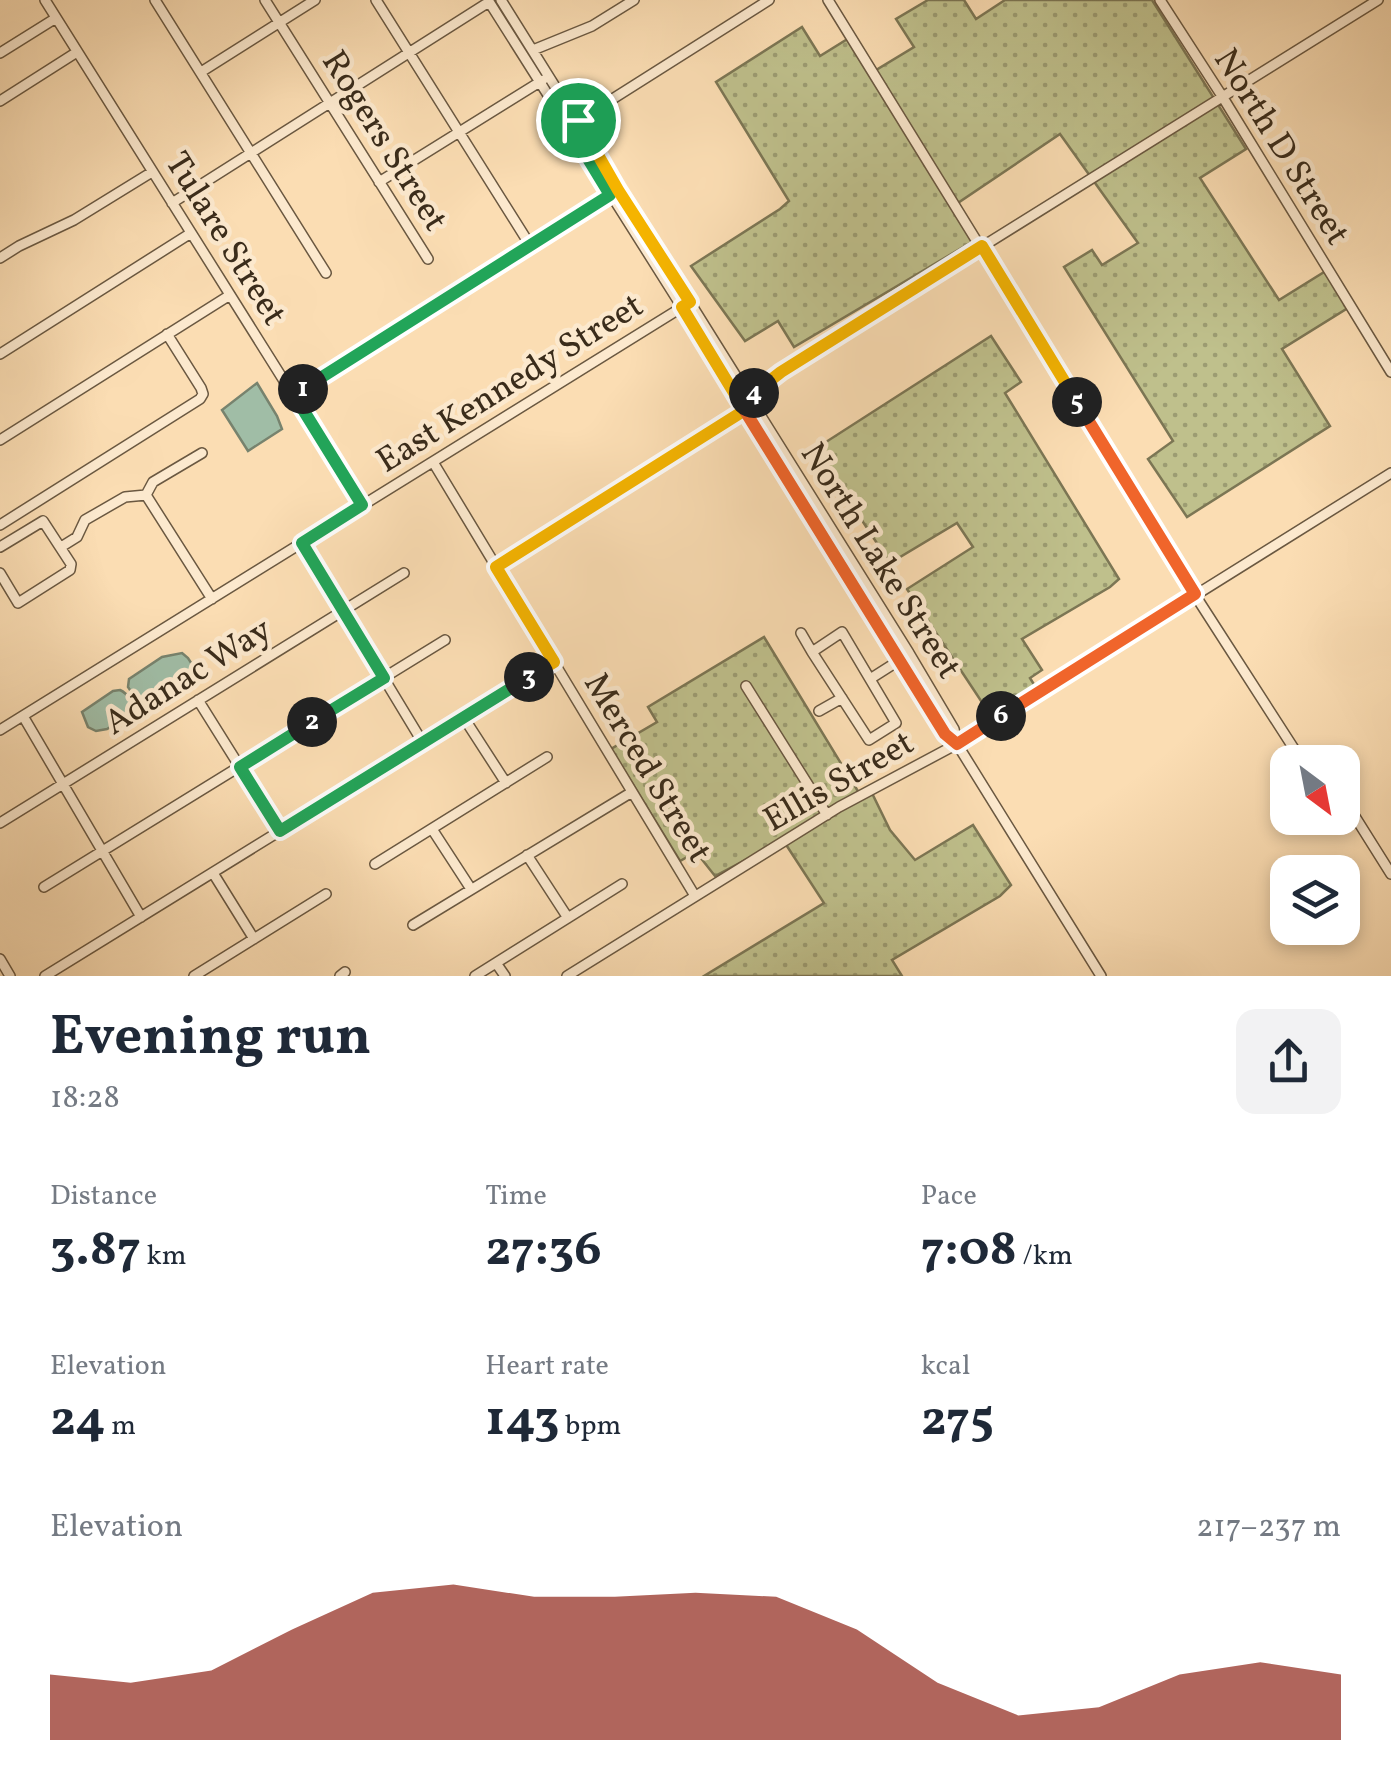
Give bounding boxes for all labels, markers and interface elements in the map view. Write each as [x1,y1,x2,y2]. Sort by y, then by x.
street label: North D Street [1201,40,1360,255]
street label: Rogers Street [309,42,458,241]
pin [536,78,621,163]
icon: arrive [551,93,606,148]
street label: Tulare Street [152,144,297,336]
street label: East Kennedy Street [368,283,653,486]
pin: 1 [278,364,328,414]
pin: 4 [729,368,779,418]
text: 1 [297,369,309,408]
text: 4 [746,373,762,412]
pin: 5 [1052,377,1102,427]
text: 5 [1070,382,1084,421]
street label: North Lake Street [787,434,971,689]
street label: Adanac Way [96,607,281,748]
pin: 3 [504,652,554,702]
text: 3 [522,657,536,696]
street label: Merced Street [571,665,722,873]
pin: 6 [976,691,1026,741]
text: 6 [993,696,1009,735]
pin: 2 [287,697,337,747]
text: 2 [305,702,319,741]
street label: Ellis Street [756,720,923,845]
north arrow [1270,745,1360,835]
map controls [1270,745,1360,945]
button: layers [1270,855,1360,945]
text: Evening run [50,1001,371,1077]
button: share [1236,1009,1341,1114]
text: 18:28 [50,1077,120,1121]
text: Distance [50,1177,157,1216]
text: Time [485,1177,547,1216]
text: Pace [921,1177,977,1216]
text: 3.87 [50,1216,141,1286]
text: 27:36 [485,1216,602,1286]
text: 7:08 [921,1216,1017,1286]
text: km [141,1237,187,1276]
text: /km [1017,1237,1073,1276]
text: Elevation [50,1347,166,1386]
text: Heart rate [485,1347,609,1386]
text: kcal [921,1347,970,1386]
text: 24 [50,1386,106,1456]
text: 143 [485,1386,560,1456]
text: 275 [921,1386,994,1456]
text: m [106,1407,136,1446]
text: bpm [560,1407,621,1446]
text: Elevation [50,1506,183,1550]
text: 217–237 m [1196,1506,1341,1550]

